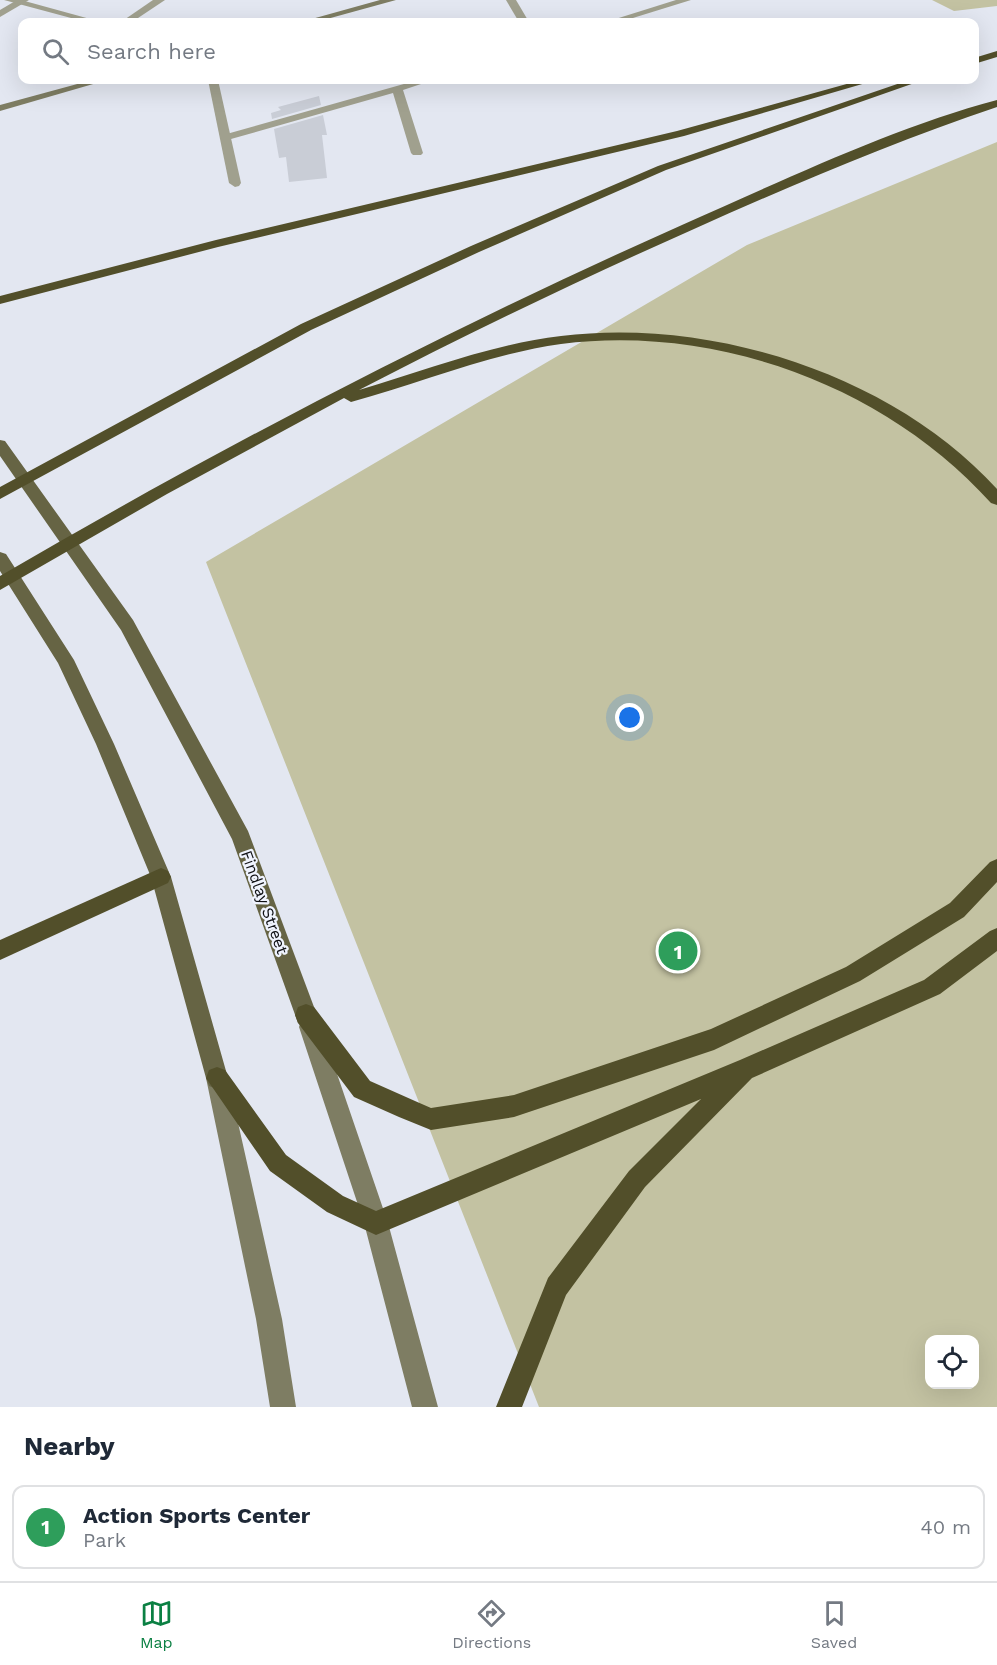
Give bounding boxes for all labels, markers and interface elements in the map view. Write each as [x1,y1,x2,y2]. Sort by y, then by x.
search box [18,18,979,84]
icon: search [39,35,72,68]
text: Search here [87,39,216,64]
your location [615,703,644,732]
street label: Findlay Street [237,848,292,957]
pin: 1 [658,928,698,974]
map controls [925,1335,979,1389]
button: locate [925,1335,979,1389]
text: Nearby [24,1431,115,1461]
text: Action Sports Center [83,1503,310,1528]
text: 1 [41,1515,50,1539]
text: 40 m [920,1515,971,1539]
text: Park [83,1528,126,1552]
tab: Map [140,1597,173,1652]
tab: Directions [452,1597,531,1652]
tab: Saved [811,1597,857,1652]

